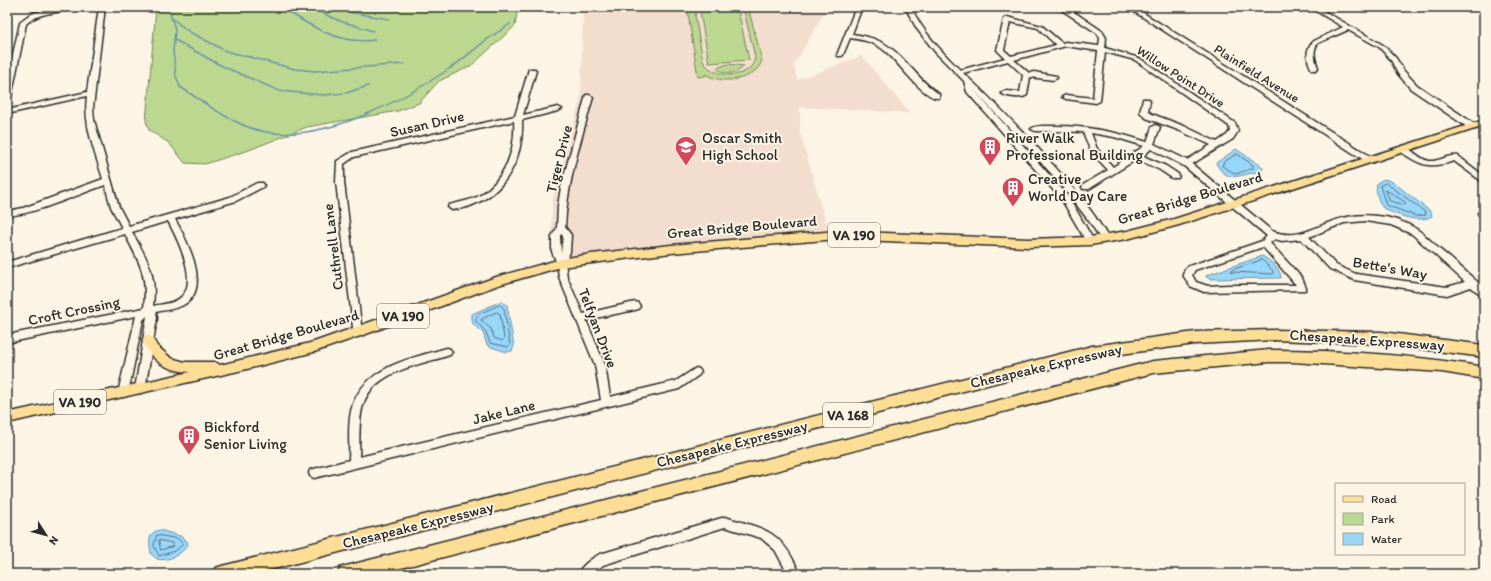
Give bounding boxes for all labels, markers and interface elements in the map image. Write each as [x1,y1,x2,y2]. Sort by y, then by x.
street label: Plainfield Avenue [1211,41,1302,106]
street label: Willow Point Drive [1134,42,1227,110]
street label: Susan Drive [388,107,466,141]
street label: Tiger Drive [542,123,576,195]
place label: Oscar Smith High School [702,129,782,164]
place label: River Walk Professional Building [1006,129,1143,164]
school or university icon: Oscar Smith High School [673,134,699,167]
building icon: River Walk Professional Building [977,134,1003,167]
street label: Great Bridge Boulevard [1115,167,1265,229]
place label: Creative World Day Care [1028,170,1127,205]
building icon: Creative World Day Care [1000,175,1026,208]
street label: Cuthrell Lane [319,203,347,291]
street label: Great Bridge Boulevard [666,211,818,243]
road number: VA 190 [828,223,880,247]
street label: Bette's Way [1351,253,1429,283]
street label: Telfyan Drive [575,286,621,370]
street label: Croft Crossing [26,292,122,330]
road number: VA 190 [377,304,429,328]
street label: Great Bridge Boulevard [211,306,361,364]
street label: Chesapeake Expressway [1289,326,1445,354]
street label: Chesapeake Expressway [968,340,1124,392]
road number: VA 190 [54,390,106,414]
street label: Jake Lane [471,396,537,428]
road number: VA 168 [823,403,873,427]
street label: Chesapeake Expressway [655,417,809,471]
place label: Bickford Senior Living [204,418,287,453]
building icon: Bickford Senior Living [176,423,202,456]
legend [1335,483,1465,555]
text: Road [1371,492,1397,506]
street label: Chesapeake Expressway [341,498,495,552]
text: Park [1371,512,1395,526]
north arrow [26,515,66,555]
text: Water [1371,532,1402,546]
text: N [46,534,61,547]

